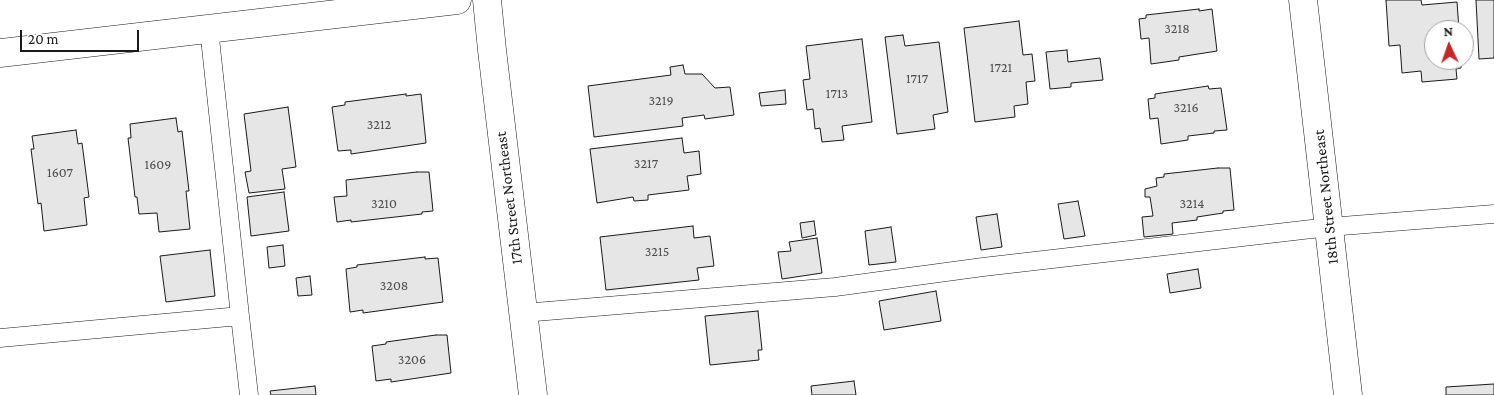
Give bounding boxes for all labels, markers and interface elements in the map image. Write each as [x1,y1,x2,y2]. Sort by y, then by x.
scale bar [22,20,141,52]
north arrow [1424,20,1474,70]
house number: 3218 [1164,21,1190,37]
text: N [1443,23,1453,39]
text: 20 m [28,31,59,47]
house number: 1721 [990,60,1012,76]
house number: 1717 [906,71,928,87]
house number: 1713 [826,86,848,102]
house number: 3219 [648,93,674,109]
house number: 3216 [1173,100,1199,116]
house number: 3212 [367,117,391,133]
street label: 18th Street Northeast [1309,129,1343,265]
street label: 17th Street Northeast [491,130,527,266]
house number: 3217 [634,156,658,172]
house number: 1609 [145,157,171,173]
house number: 1607 [47,165,73,181]
house number: 3210 [371,196,397,212]
house number: 3214 [1179,196,1205,212]
house number: 3215 [645,244,669,260]
house number: 3208 [380,278,408,294]
house number: 3206 [398,352,426,368]

